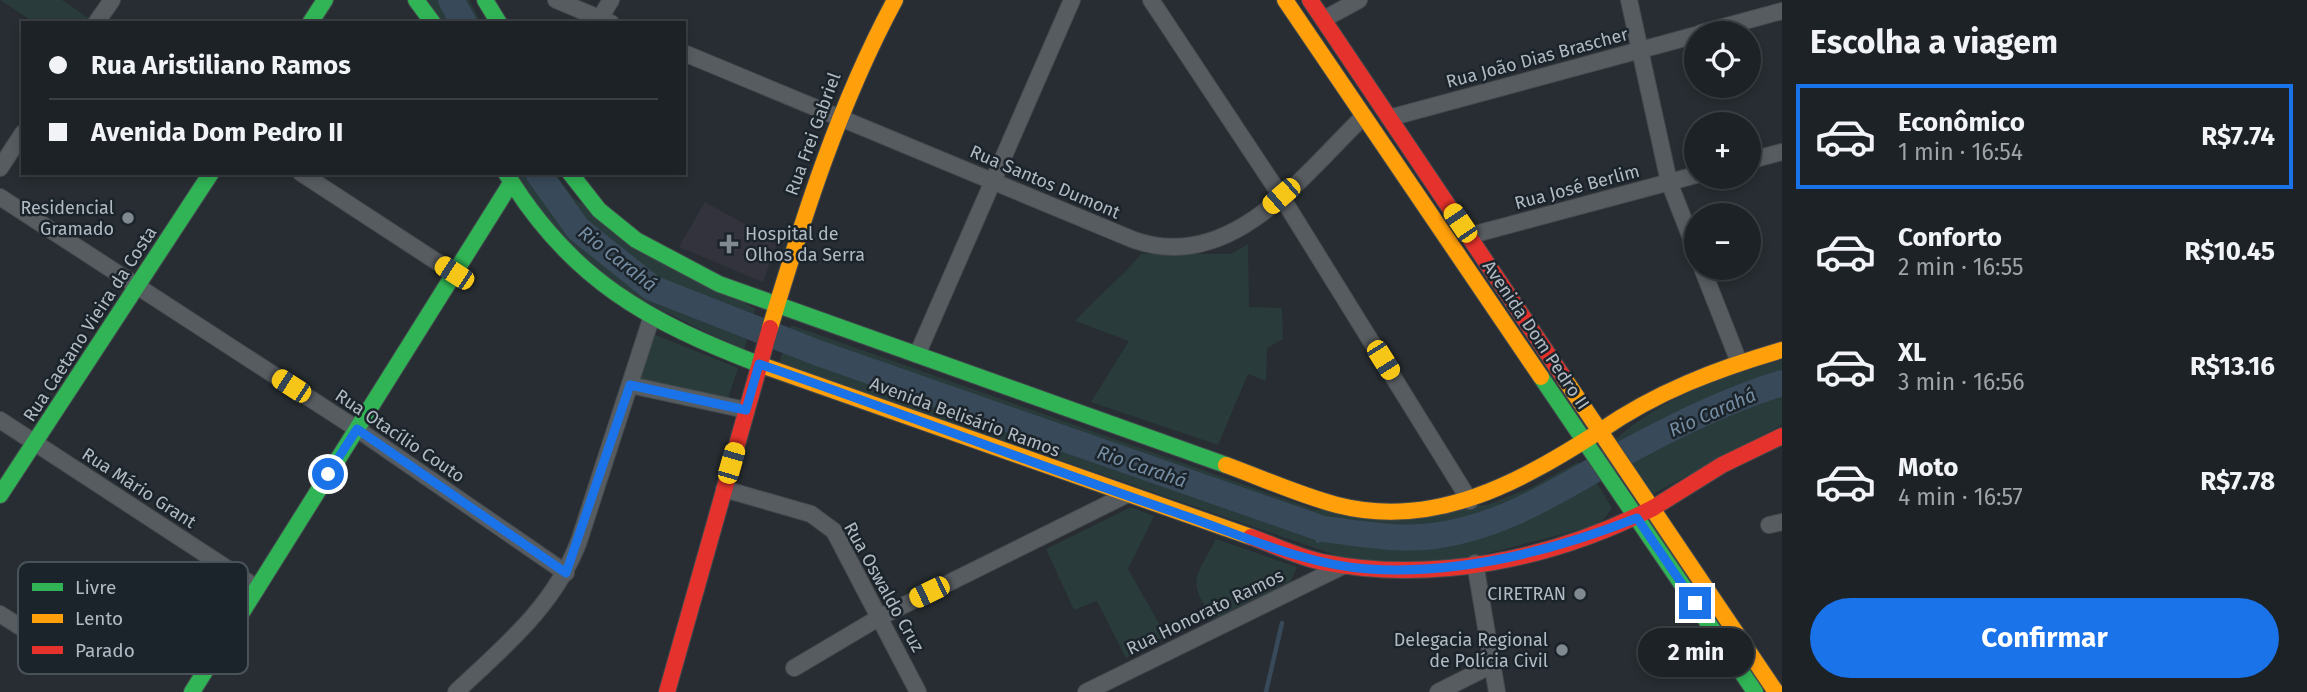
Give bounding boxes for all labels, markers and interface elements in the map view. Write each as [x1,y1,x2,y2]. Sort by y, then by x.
map controls [1684,21,1761,280]
button: locate [1684,21,1761,98]
street label: Rua João Dias Brascher [1444,23,1630,93]
text: Escolha a viagem [1810,23,2058,61]
text: Rua Aristiliano Ramos [91,50,351,81]
street label: Rua Frei Gabriel [781,70,845,198]
icon: car [1814,105,1877,168]
text: Econômico [1898,107,2025,138]
button: + [1684,112,1761,189]
text: Avenida Dom Pedro II [91,117,343,148]
text: R$7.74 [2201,121,2275,152]
text: 1 min · 16:54 [1898,138,2023,166]
street label: Rua Santos Dumont [967,140,1124,224]
street label: Rua José Berlim [1512,160,1642,214]
car [1259,174,1304,218]
place label: Residencial Gramado [20,197,114,240]
car [1440,200,1481,246]
button: − [1684,203,1761,280]
marker: Residencial Gramado [120,210,136,226]
icon: car [1814,220,1877,283]
water label: Rio Carahá [574,221,661,296]
street label: Rua Caetano Vieira da Costa [19,222,161,426]
text: Conforto [1898,222,2002,253]
place label: Hospital de Olhos da Serra [745,223,865,266]
marker: Hospital de Olhos da Serra [719,234,739,254]
text: R$10.45 [2185,236,2275,267]
car [431,253,478,293]
text: 2 min · 16:55 [1898,253,2024,281]
street label: Avenida Dom Pedro II [1478,256,1594,414]
icon: car [1814,335,1877,398]
car [1363,337,1404,383]
text: XL [1898,337,1926,368]
text: R$13.16 [2190,351,2275,382]
car [268,366,315,406]
text: 3 min · 16:56 [1898,368,2025,396]
street label: Avenida Belisário Ramos [867,372,1063,462]
water label: Rio Carahá [1665,383,1759,442]
street label: Rua Otacílio Couto [331,385,469,487]
car [716,440,747,486]
water label: Rio Carahá [1094,440,1190,492]
street label: Rua Mário Grant [78,443,201,533]
icon: car [1814,450,1877,513]
text: Moto [1898,452,1958,483]
route start [312,458,344,490]
text: R$7.78 [2200,466,2275,497]
text: 4 min · 16:57 [1898,483,2023,511]
street label: Rua Oswaldo Cruz [839,518,929,656]
legend [18,562,248,674]
street label: Rua Honorato Ramos [1123,564,1287,660]
car [906,573,953,611]
text: Livre [75,576,116,599]
place label: CIRETRAN [1487,583,1566,605]
marker: CIRETRAN [1572,586,1588,602]
route end [1679,587,1711,619]
button: Confirmar [1810,598,2279,678]
text: Lento [75,607,123,630]
callout: 2 min [1637,628,1753,676]
place label: Delegacia Regional de Polícia Civil [1394,629,1548,672]
text: 2 min [1668,638,1724,666]
text: Parado [75,639,135,662]
marker: Delegacia Regional de Polícia Civil [1554,642,1570,658]

